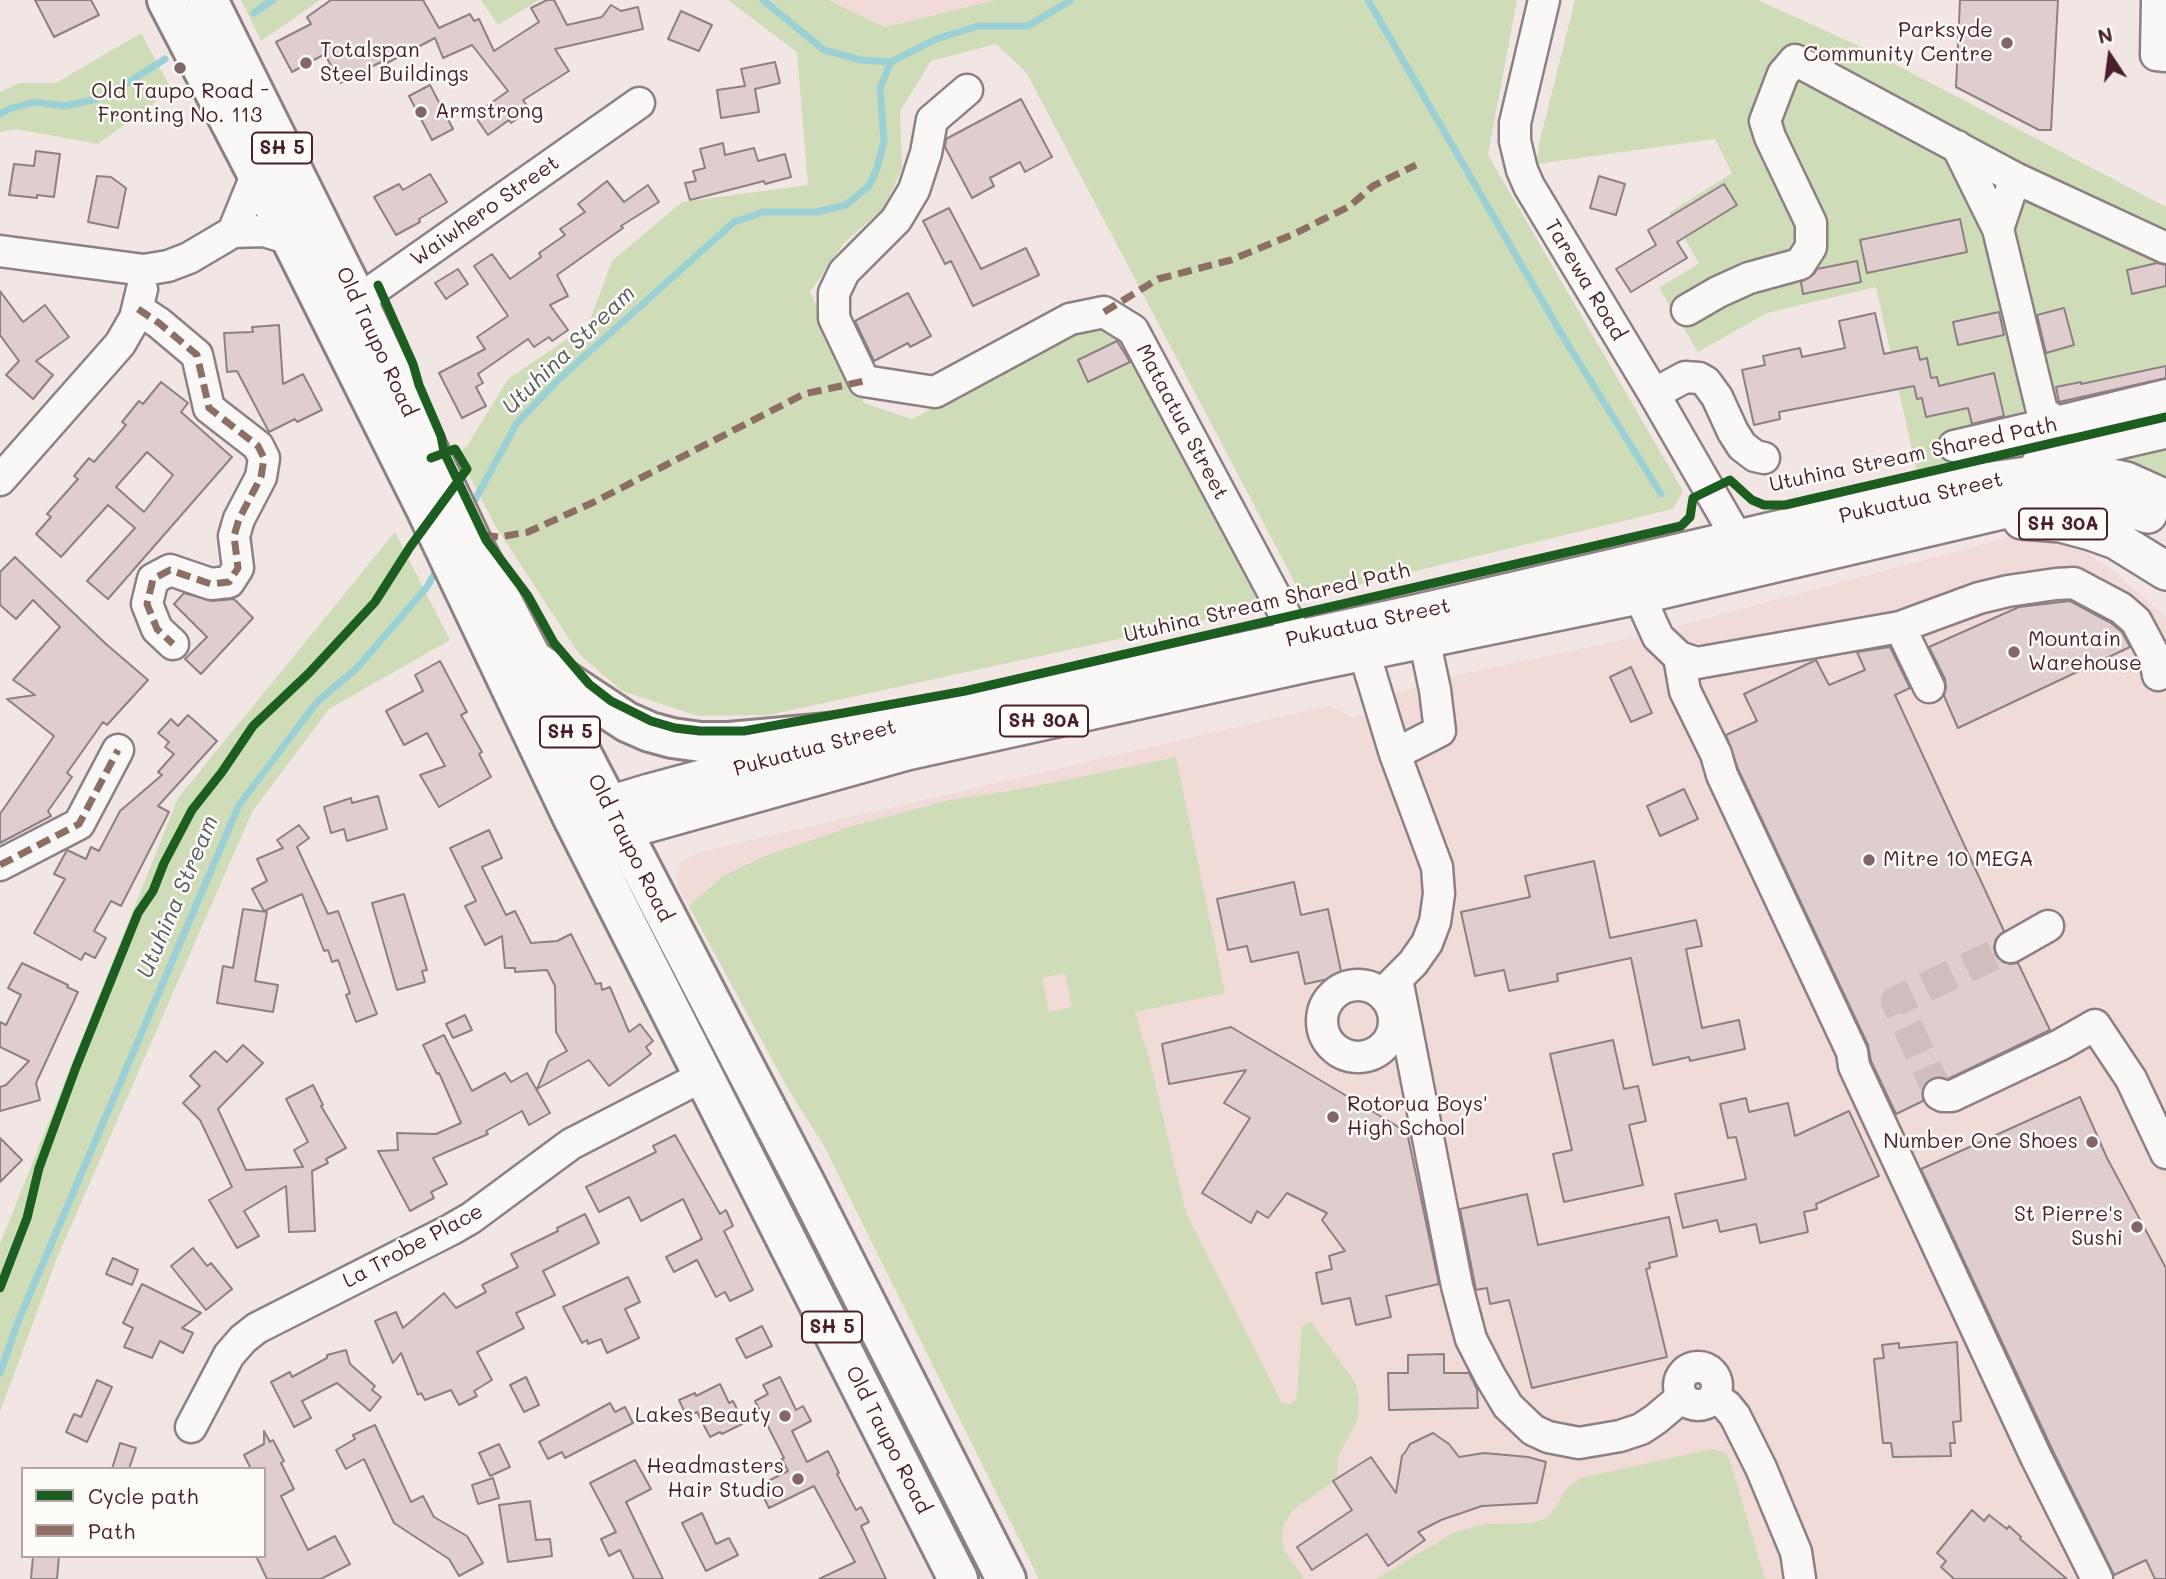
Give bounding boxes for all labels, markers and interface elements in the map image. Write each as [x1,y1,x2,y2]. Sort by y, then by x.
place label: Parksyde Community Centre [1803,18,1993,68]
north arrow [2075,21,2145,91]
text: N [2095,21,2115,49]
marker: Parksyde Community Centre [1999,35,2015,51]
place label: Totalspan Steel Buildings [320,38,469,88]
marker: Totalspan Steel Buildings [298,55,314,71]
marker: Old Taupo Road - Fronting No. 113 [172,60,188,76]
place label: Old Taupo Road - Fronting No. 113 [91,79,269,129]
place label: Armstrong [435,99,543,125]
marker: Armstrong [413,104,429,120]
road number: SH 5 [252,132,312,164]
street label: Waiwhero Street [406,150,564,272]
street label: Tarewa Road [1539,215,1631,345]
street label: Old Taupo Road [330,263,422,421]
water label: Utuhina Stream [497,280,641,420]
street label: Mataatua Street [1130,340,1234,504]
street label: Utuhina Stream Shared Path [1767,412,2059,498]
street label: Pukuatua Street [1837,467,2005,529]
road number: SH 30A [2019,509,2107,540]
street label: Utuhina Stream Shared Path [1121,558,1413,648]
street label: Pukuatua Street [1284,593,1452,653]
place label: Mountain Warehouse [2028,627,2142,677]
marker: Mountain Warehouse [2006,644,2022,660]
road number: SH 30A [1000,706,1088,736]
street label: Pukuatua Street [731,714,899,782]
road number: SH 5 [540,716,600,748]
street label: Old Taupo Road [582,770,678,926]
water label: Utuhina Stream [131,812,225,982]
place label: Mitre 10 MEGA [1883,847,2034,873]
marker: Mitre 10 MEGA [1861,852,1877,868]
place label: Rotorua Boys' High School [1347,1092,1488,1142]
marker: Rotorua Boys' High School [1325,1109,1341,1125]
place label: Number One Shoes [1883,1129,2078,1155]
marker: Number One Shoes [2084,1134,2100,1150]
street label: La Trobe Place [339,1198,487,1294]
place label: St Pierre's Sushi [2014,1202,2123,1252]
marker: St Pierre's Sushi [2129,1219,2145,1235]
road number: SH 5 [802,1312,862,1343]
street label: Old Taupo Road [840,1362,936,1518]
place label: Lakes Beauty [635,1403,771,1429]
marker: Lakes Beauty [777,1408,793,1424]
place label: Headmasters Hair Studio [647,1454,784,1504]
legend [21,1467,266,1558]
marker: Headmasters Hair Studio [790,1471,806,1487]
text: Cycle path [88,1482,198,1509]
text: Path [88,1517,135,1544]

